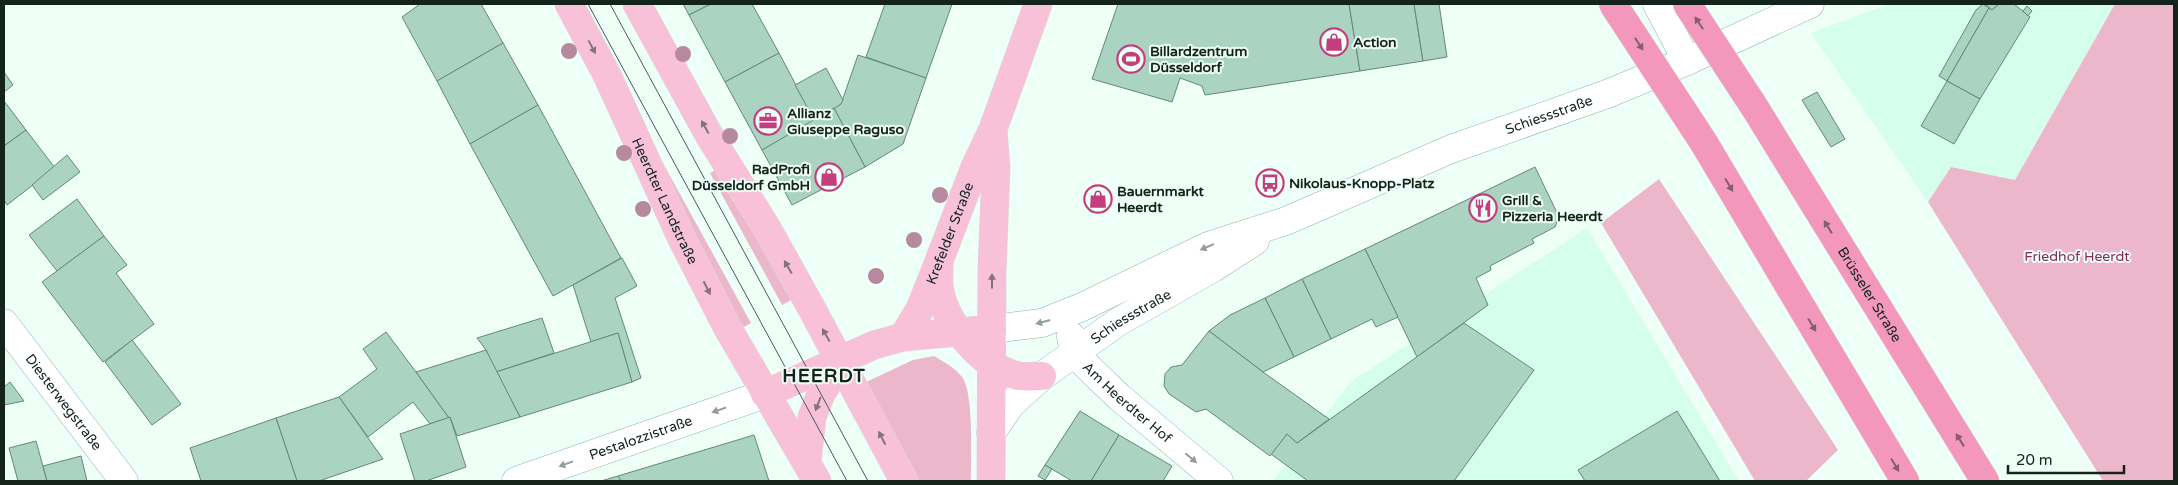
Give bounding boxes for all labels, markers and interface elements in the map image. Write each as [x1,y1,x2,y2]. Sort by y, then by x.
one-way arrow [1694,16,1704,30]
shop icon: Action [1319,27,1349,57]
place label: Action [1353,34,1397,51]
one-way arrow [1635,38,1644,51]
one-way arrow [588,39,596,54]
place label: Billardzentrum Düsseldorf [1150,43,1247,76]
sports icon: Billardzentrum Düsseldorf [1116,44,1146,74]
street label: Schiessstraße [1503,91,1595,138]
place label: Allianz Giuseppe Raguso [787,105,904,138]
office icon: Allianz Giuseppe Raguso [753,106,783,136]
one-way arrow [701,120,709,135]
street label: Heerdter Landstraße [628,135,702,267]
place label: RadProfi Düsseldorf GmbH [692,161,810,194]
shop icon: RadProfi Düsseldorf GmbH [814,162,844,192]
bus stop icon: Nikolaus-Knopp-Platz [1255,168,1285,198]
place label: Nikolaus-Knopp-Platz [1289,175,1435,192]
one-way arrow [1725,179,1734,192]
street label: Krefelder Straße [922,180,977,287]
place label: Bauernmarkt Heerdt [1117,183,1205,216]
shop icon: Bauernmarkt Heerdt [1083,184,1113,214]
place label: Grill & Pizzeria Heerdt [1502,192,1603,225]
restaurant icon: Grill & Pizzeria Heerdt [1468,193,1498,223]
one-way arrow [1824,220,1833,234]
one-way arrow [1200,244,1214,252]
street label: Brüsseler Straße [1834,244,1906,345]
park label: Friedhof Heerdt [2024,248,2130,265]
one-way arrow [784,260,792,274]
one-way arrow [988,272,996,288]
one-way arrow [703,281,711,295]
street label: Schiessstraße [1087,285,1174,347]
one-way arrow [1035,318,1050,326]
one-way arrow [1808,319,1817,332]
one-way arrow [822,329,831,342]
street label: Diesterwegstraße [22,350,106,453]
street label: Am Heerdter Hof [1079,358,1176,447]
district label: HEERDT [782,365,866,387]
one-way arrow [814,397,822,412]
one-way arrow [711,406,726,414]
street label: Pestalozzistraße [587,412,695,463]
one-way arrow [878,431,886,445]
one-way arrow [1955,433,1964,446]
scale bar [2008,442,2124,474]
text: 20 m [2016,451,2053,469]
one-way arrow [1185,452,1197,463]
one-way arrow [1891,458,1900,471]
one-way arrow [558,460,573,468]

